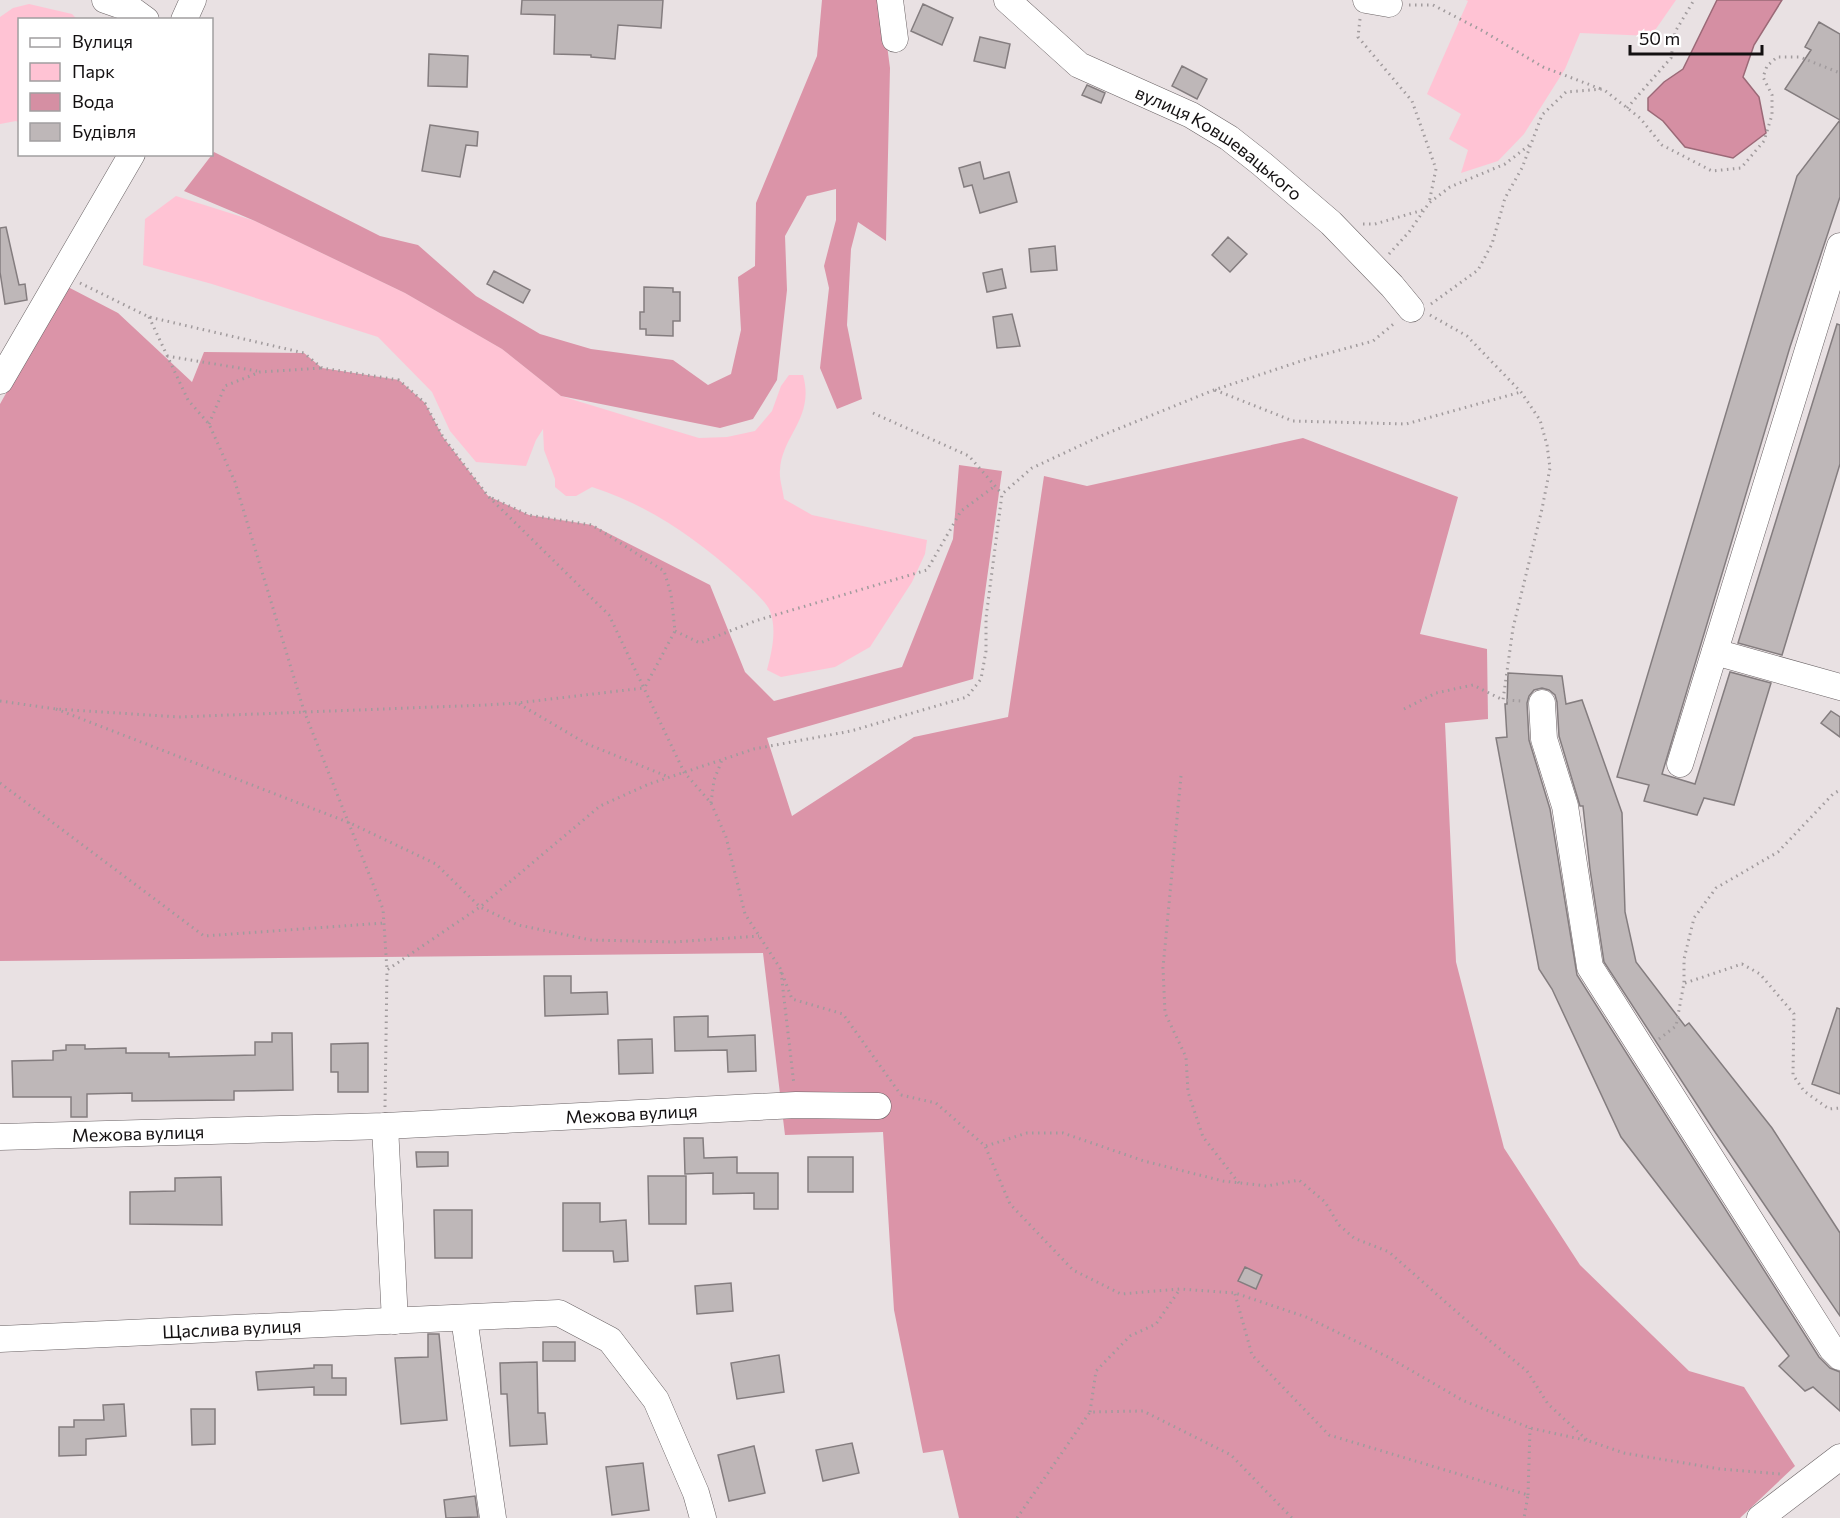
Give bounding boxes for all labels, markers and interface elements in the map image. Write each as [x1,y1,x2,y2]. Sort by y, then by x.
legend [18,18,213,156]
scale bar [1630,18,1762,56]
text: 50 m [1639,27,1680,49]
text: Вулиця [72,30,133,52]
text: Парк [72,60,115,82]
street label: вулиця Ковшевацького [1132,81,1307,205]
text: Вода [72,90,114,112]
text: Будівля [72,120,136,142]
street label: Межова вулиця [565,1099,698,1128]
street label: Межова вулиця [71,1120,205,1146]
street label: Щаслива вулиця [162,1314,302,1342]

